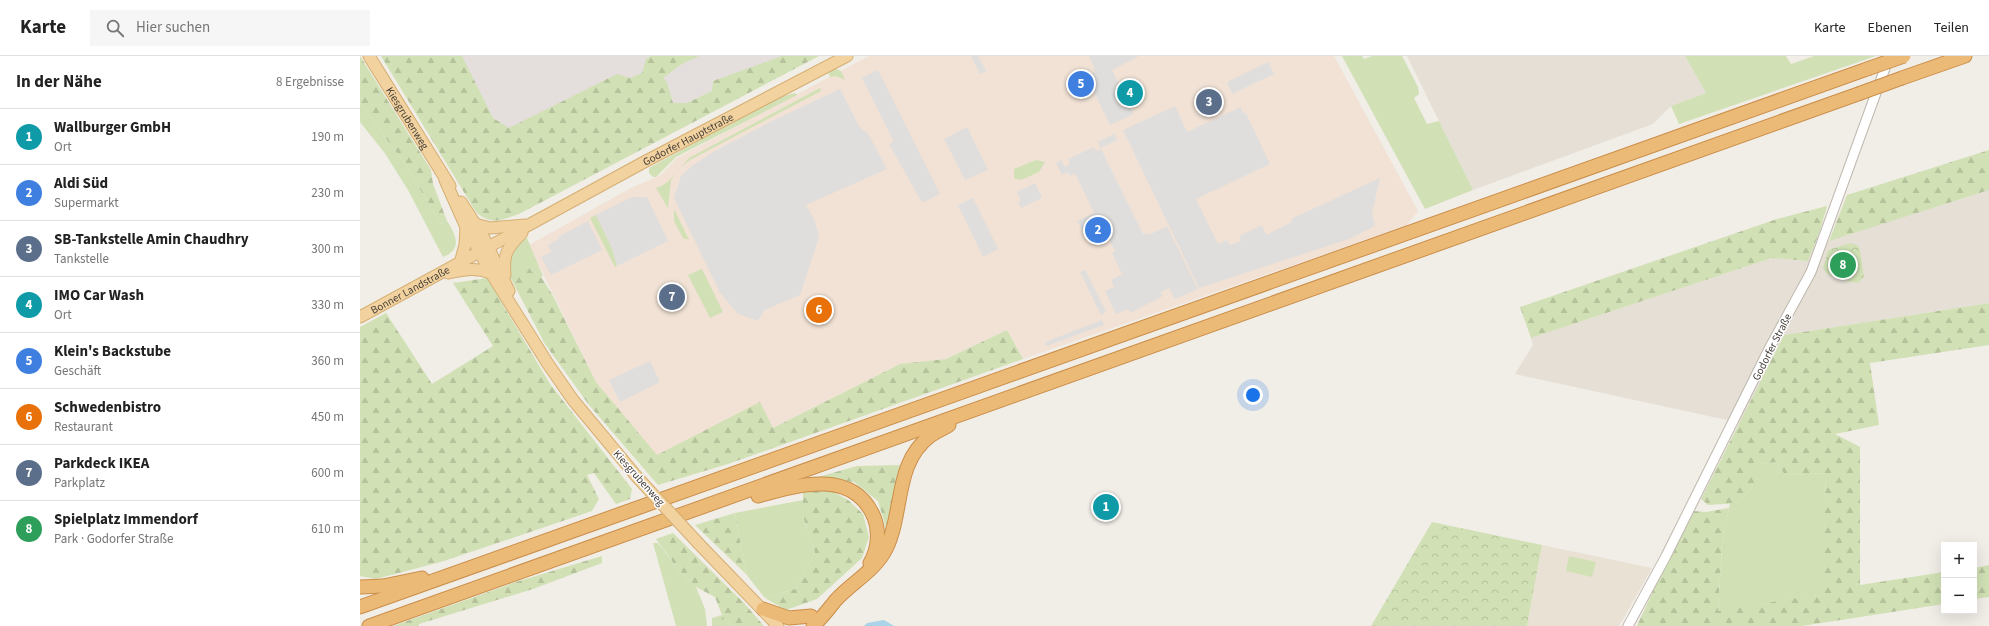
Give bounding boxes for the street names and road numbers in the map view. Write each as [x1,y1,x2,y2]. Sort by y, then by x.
street label: Kiesgrubenweg [382,84,433,152]
street label: Godorfer Hauptstraße [640,109,736,169]
street label: Bonner Landstraße [368,262,453,317]
street label: Godorfer Straße [1749,310,1796,383]
street label: Kiesgrubenweg [610,447,669,510]

